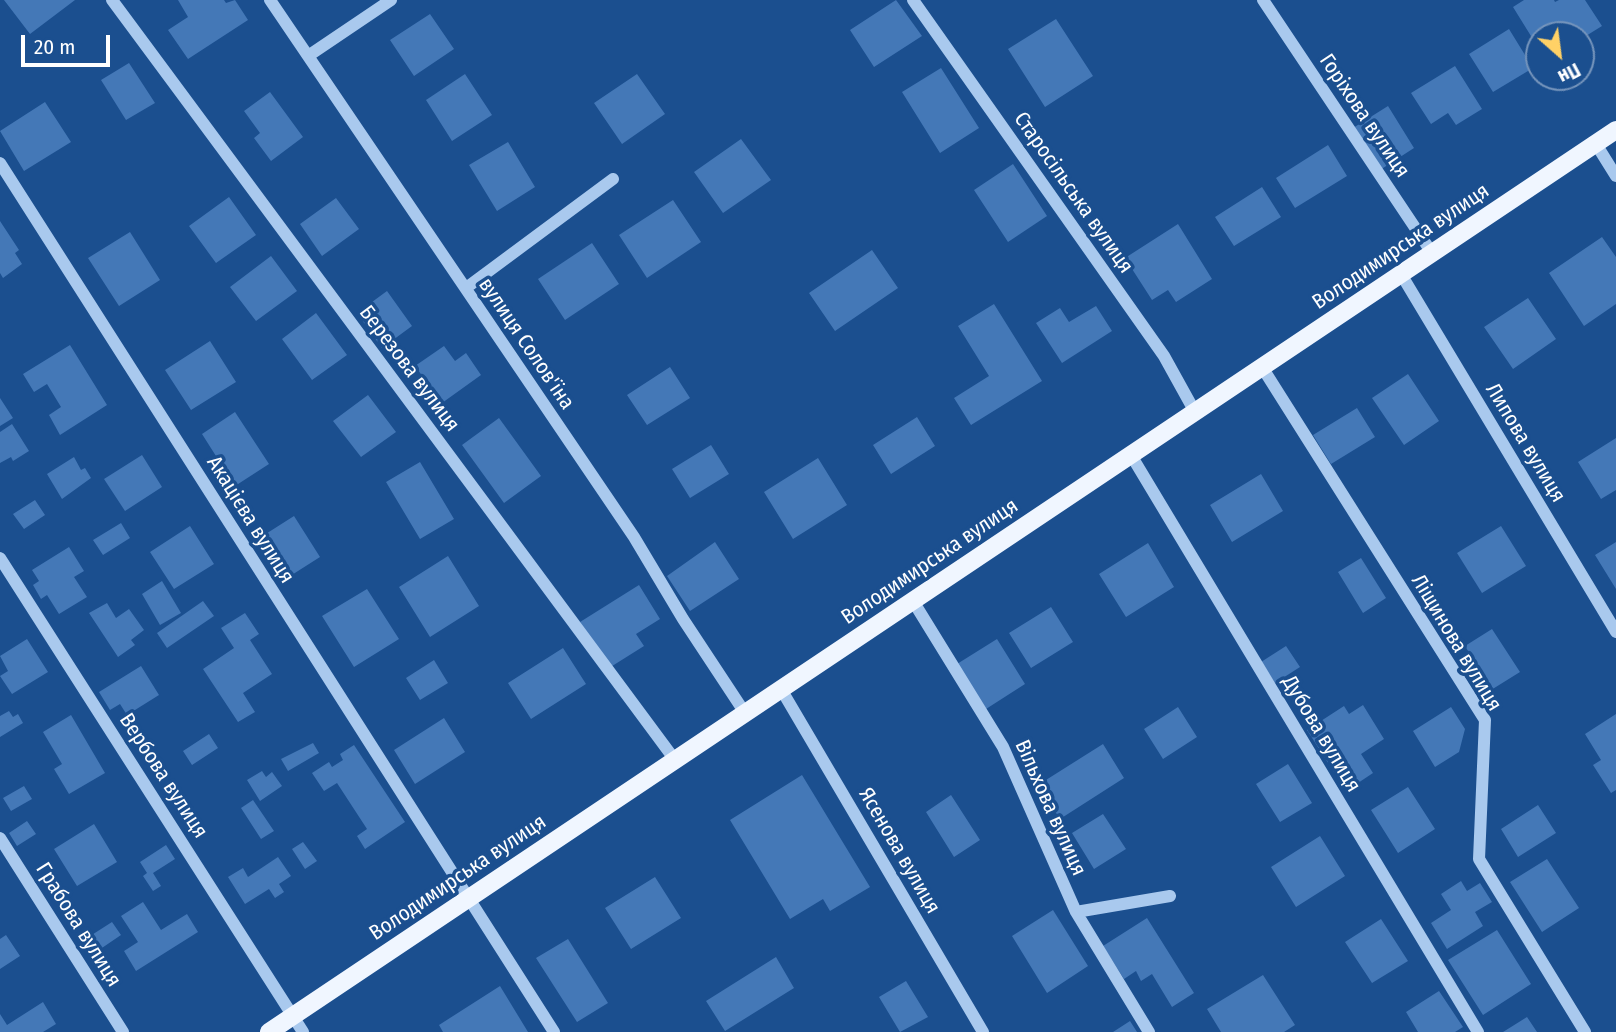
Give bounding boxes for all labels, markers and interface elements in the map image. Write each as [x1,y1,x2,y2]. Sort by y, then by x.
scale bar [24,21,114,65]
north arrow [1525,21,1595,91]
text: 20 m [34,34,75,60]
street label: Горіхова вулиця [1313,49,1415,183]
text: Пн [1554,58,1584,88]
street label: Старосільська вулиця [1008,107,1138,279]
street label: Володимирська вулиця [1308,179,1494,315]
street label: вулиця Солов'їна [473,274,579,414]
street label: Березова вулиця [353,301,465,437]
street label: Липова вулиця [1480,379,1570,507]
street label: Акацієва вулиця [201,452,299,588]
street label: Володимирська вулиця [837,494,1023,630]
street label: Ліщинова вулиця [1405,570,1507,716]
street label: Дубова вулиця [1276,671,1366,797]
street label: Вербова вулиця [113,709,213,843]
street label: Вільхова вулиця [1009,736,1091,880]
street label: Ясенова вулиця [853,784,945,918]
street label: Володимирська вулиця [365,810,551,946]
street label: Грабова вулиця [30,858,126,992]

